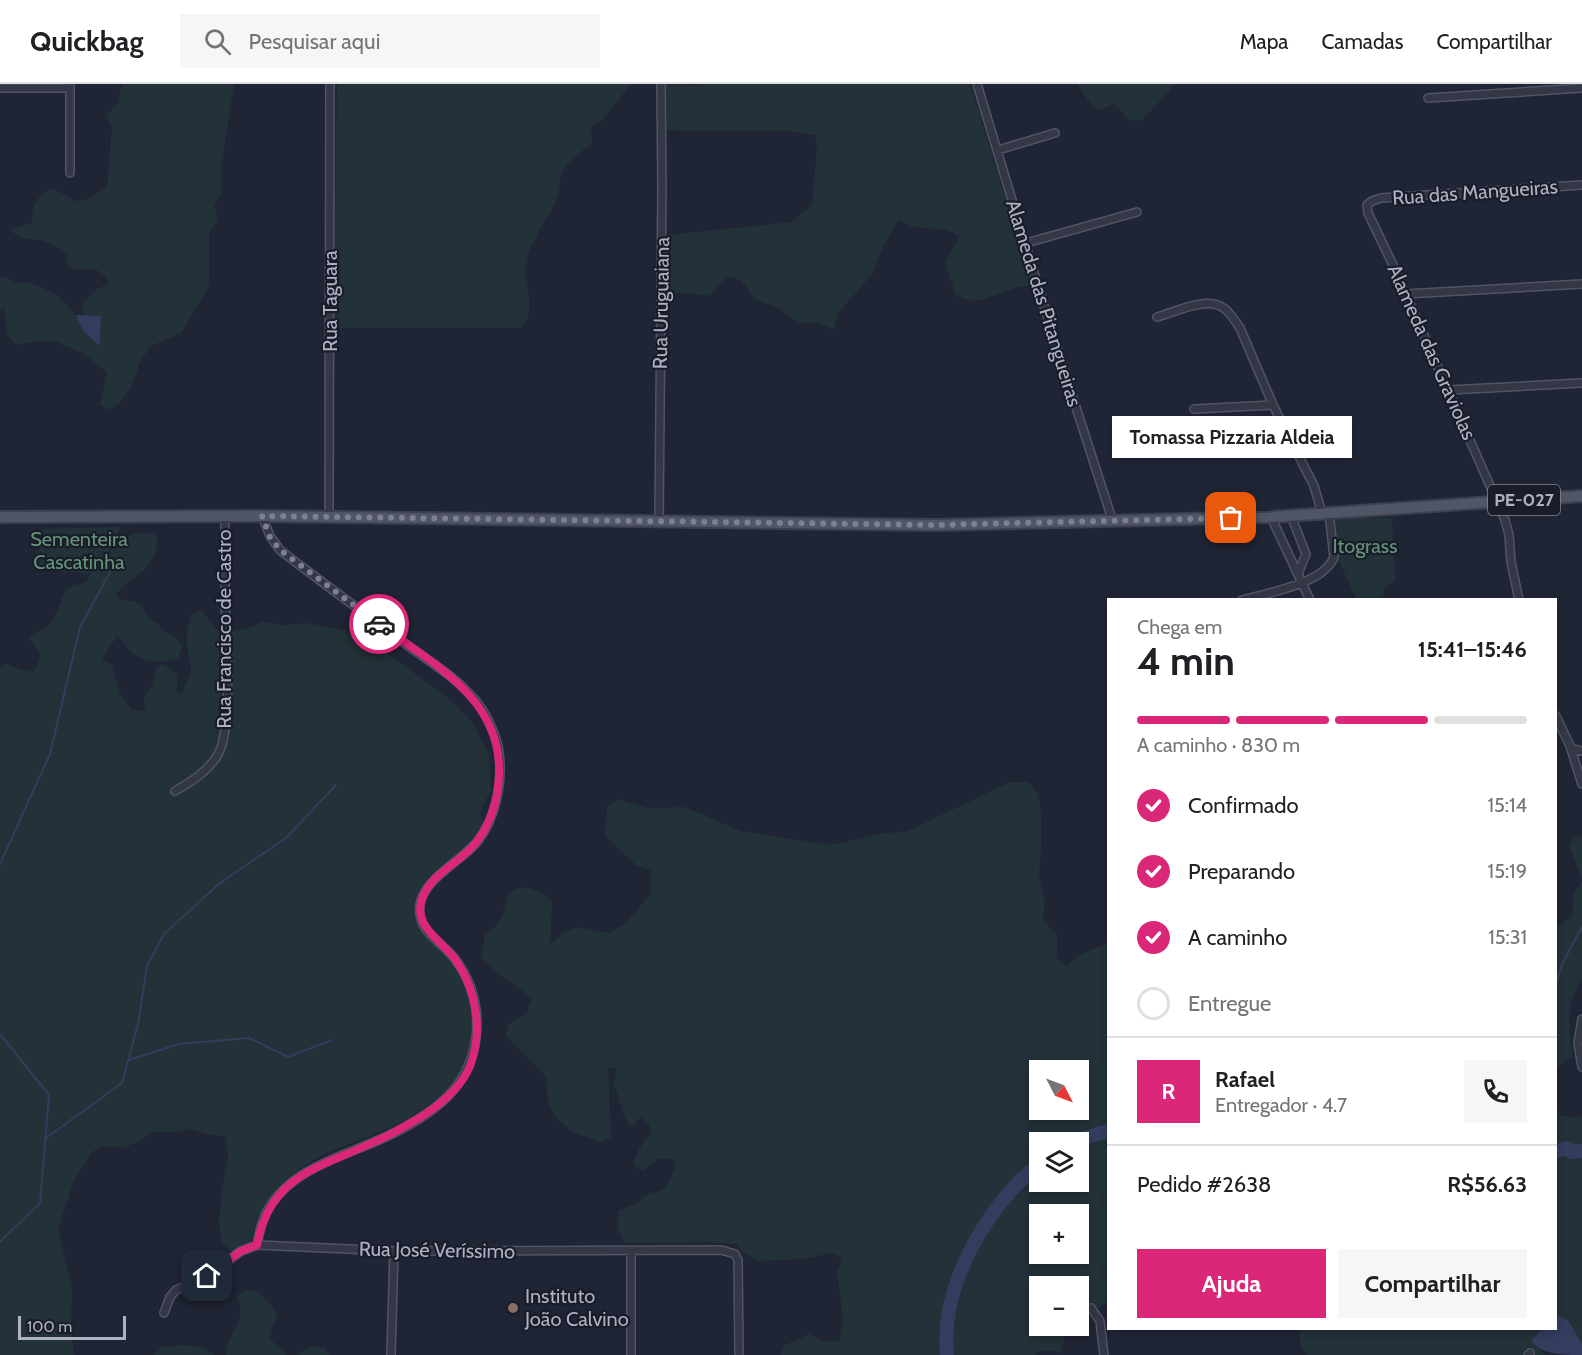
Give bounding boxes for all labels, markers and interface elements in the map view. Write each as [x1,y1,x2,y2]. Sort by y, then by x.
search box [180,14,600,68]
text: Quickbag [30,24,144,58]
icon: search [201,25,234,58]
text: Pesquisar aqui [249,28,380,55]
text: Mapa [1240,29,1288,54]
text: Camadas [1321,29,1403,54]
text: Compartilhar [1436,29,1552,54]
street label: Rua das Mangueiras [1391,174,1559,210]
street label: Alameda das Pitangueiras [1001,197,1087,409]
street label: Rua Uruguaiana [648,236,674,369]
street label: Rua Taguara [318,250,342,352]
street label: Alameda das Graviolas [1383,261,1481,443]
callout: Tomassa Pizzaria Aldeia [1111,416,1351,458]
text: Tomassa Pizzaria Aldeia [1130,425,1335,449]
road number: PE-027 [1488,485,1560,515]
pin [1205,492,1256,543]
icon: bag [1214,501,1247,534]
park label: Sementeira Cascatinha [30,527,128,574]
street label: Rua Francisco de Castro [212,530,236,728]
park label: Itograss [1333,534,1397,558]
courier [349,594,409,654]
icon: car [363,608,396,641]
text: Chega em [1137,615,1222,639]
text: 15:41–15:46 [1418,636,1527,663]
text: 4 min [1137,637,1235,685]
text: A caminho · 830 m [1137,733,1300,757]
icon: check [1137,789,1170,822]
text: Confirmado [1188,792,1299,819]
text: 15:14 [1487,793,1527,817]
icon: check [1137,855,1170,888]
text: Preparando [1188,858,1295,885]
text: 15:19 [1488,859,1527,883]
icon: check [1137,921,1170,954]
text: A caminho [1188,924,1287,951]
text: 15:31 [1488,925,1527,949]
text: Entregue [1188,990,1271,1017]
north arrow [1029,1060,1089,1120]
map controls [1029,1060,1089,1336]
button: phone [1464,1060,1527,1123]
text: Rafael [1215,1066,1275,1093]
text: R [1162,1078,1175,1105]
text: Entregador · 4.7 [1215,1093,1347,1117]
button: layers [1029,1132,1089,1192]
text: Pedido #2638 [1137,1171,1271,1198]
text: R$56.63 [1447,1171,1527,1198]
button: + [1029,1204,1089,1264]
street label: Rua José Veríssimo [359,1237,515,1263]
button: Ajuda [1137,1249,1326,1318]
button: Compartilhar [1338,1249,1527,1318]
pin [181,1250,232,1301]
icon: home [190,1259,223,1292]
button: − [1029,1276,1089,1336]
place label: Instituto João Calvino [524,1284,629,1331]
marker: Instituto João Calvino [506,1301,520,1315]
scale bar [18,1313,126,1340]
text: 100 m [27,1317,72,1336]

